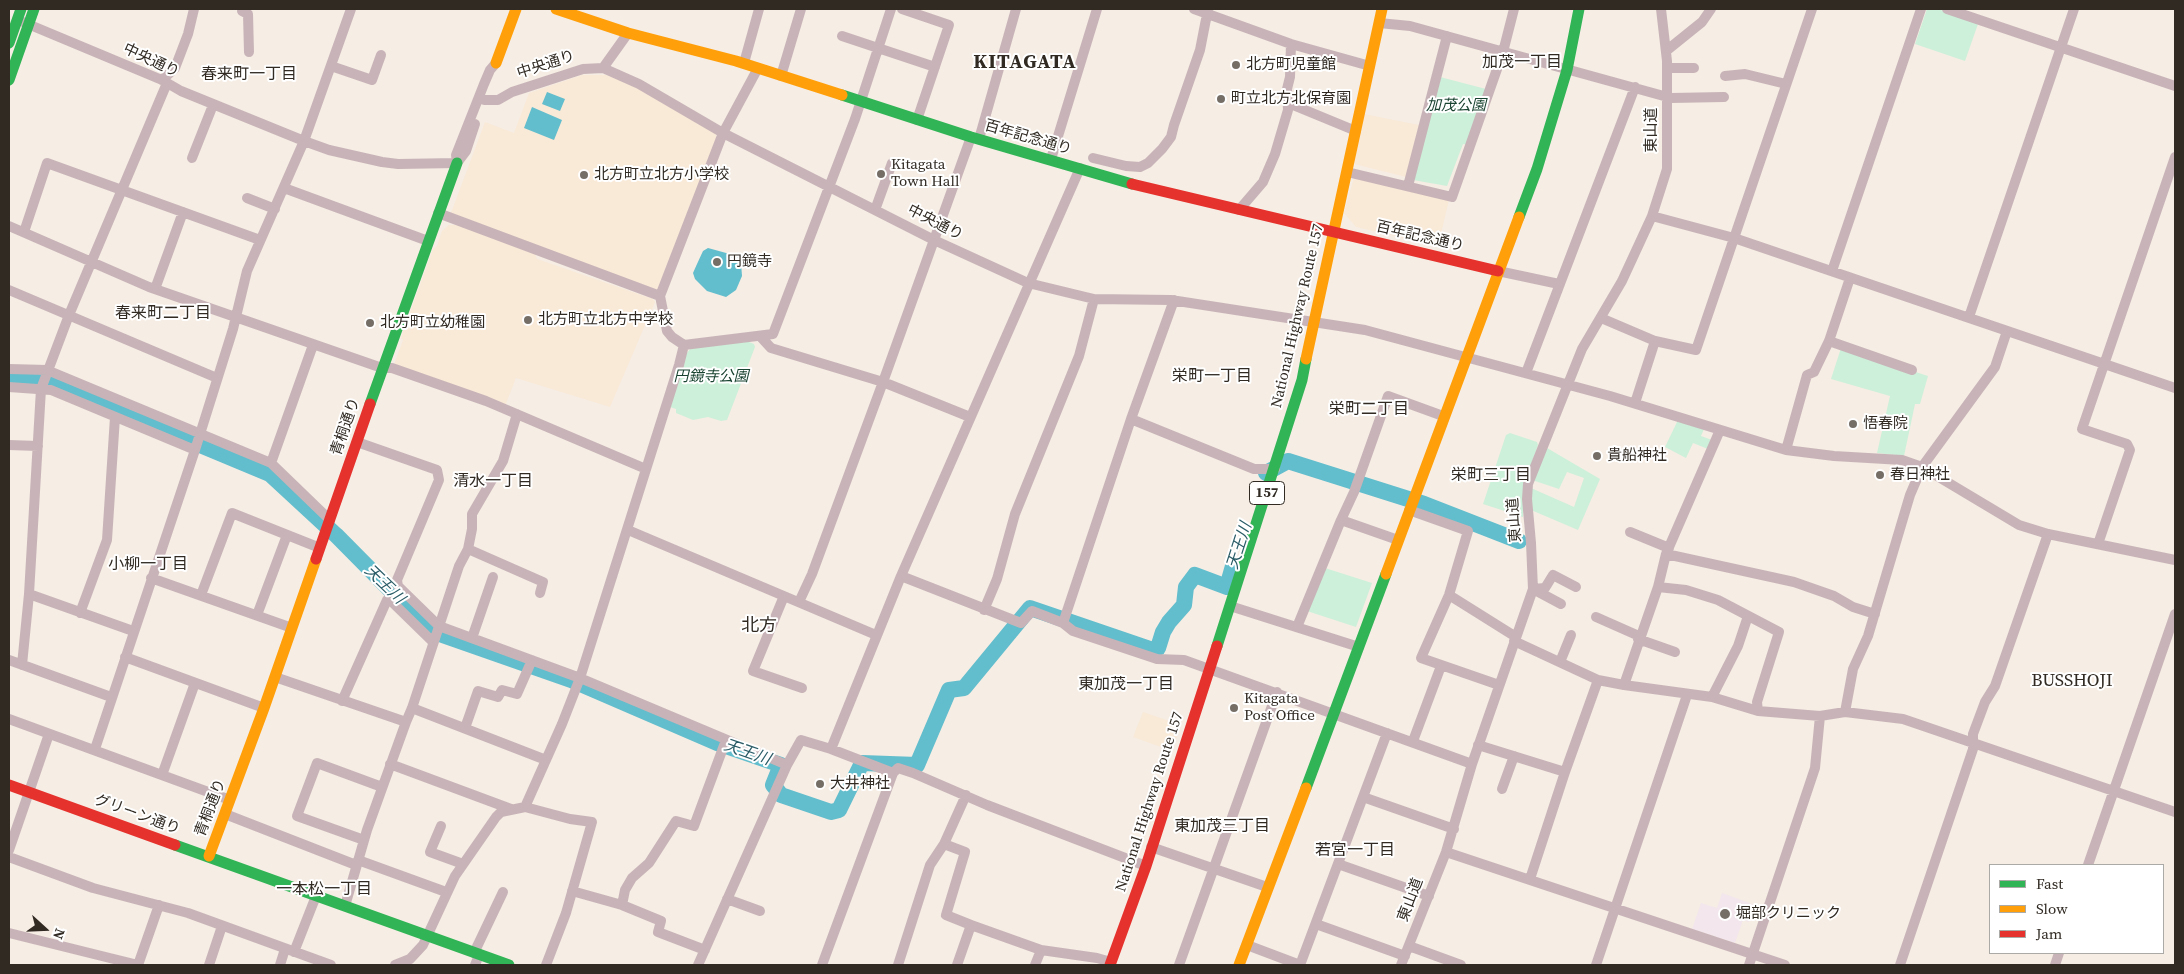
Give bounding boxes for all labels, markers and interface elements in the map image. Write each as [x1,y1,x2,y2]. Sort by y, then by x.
street label: 中央通り [120,40,182,82]
street label: 中央通り [515,47,577,83]
district label: KITAGATA [972,51,1078,75]
district label: 加茂一丁目 [1482,53,1562,73]
place label: 北方町児童館 [1246,56,1336,74]
marker: 北方町児童館 [1230,59,1242,71]
district label: 春来町一丁目 [201,65,297,85]
place label: 町立北方北保育園 [1231,90,1351,108]
marker: 町立北方北保育園 [1215,93,1227,105]
park label: 加茂公園 [1426,97,1486,115]
street label: 東山道 [1643,108,1661,152]
street label: 百年記念通り [982,117,1074,159]
place label: Kitagata Town Hall [891,156,959,191]
place label: 北方町立北方小学校 [594,166,729,184]
marker: Kitagata Town Hall [875,168,887,180]
marker: 北方町立北方小学校 [578,169,590,181]
street label: 中央通り [904,201,966,245]
street label: 百年記念通り [1374,218,1466,256]
street label: National Highway Route 157 [1268,222,1328,410]
place label: 円鏡寺 [727,253,772,271]
marker: 円鏡寺 [711,256,723,268]
district label: 春来町二丁目 [115,304,211,324]
place label: 北方町立北方中学校 [538,311,673,329]
place label: 北方町立幼稚園 [380,314,485,332]
marker: 北方町立北方中学校 [522,314,534,326]
marker: 北方町立幼稚園 [364,317,376,329]
district label: 栄町一丁目 [1172,367,1252,387]
park label: 円鏡寺公園 [674,368,748,386]
street label: 青桐通り [328,396,364,458]
district label: 栄町二丁目 [1329,400,1409,420]
place label: 悟春院 [1863,415,1908,433]
marker: 悟春院 [1847,418,1859,430]
place label: 貴船神社 [1607,447,1667,465]
marker: 貴船神社 [1591,450,1603,462]
district label: 栄町三丁目 [1451,466,1531,486]
place label: 春日神社 [1890,466,1950,484]
marker: 春日神社 [1874,469,1886,481]
district label: 清水一丁目 [453,472,533,492]
road number: 157 [1250,482,1284,504]
street label: 東山道 [1504,497,1526,543]
water label: 天王川 [1223,520,1257,572]
district label: 小柳一丁目 [108,555,188,575]
water label: 天王川 [360,561,408,609]
district label: 北方 [741,615,777,637]
district label: BUSSHOJI [2026,670,2118,692]
district label: 東加茂一丁目 [1078,675,1174,695]
place label: Kitagata Post Office [1244,690,1315,725]
marker: Kitagata Post Office [1228,702,1240,714]
street label: National Highway Route 157 [1112,710,1188,894]
water label: 天王川 [721,736,773,770]
place label: 大井神社 [830,775,890,793]
street label: 青桐通り [192,777,230,839]
marker: 大井神社 [814,778,826,790]
street label: グリーン通り [92,791,182,839]
district label: 東加茂三丁目 [1174,817,1270,837]
district label: 若宮一丁目 [1315,841,1395,861]
legend [1989,864,2164,954]
text: Fast [2036,873,2063,894]
street label: 東山道 [1395,876,1427,924]
district label: 一本松一丁目 [276,880,372,900]
text: Slow [2036,898,2068,919]
north arrow [20,904,70,954]
place label: 堀部クリニック [1736,905,1841,923]
marker: 堀部クリニック [1718,907,1732,921]
text: Jam [2036,923,2062,944]
text: N [48,926,70,942]

